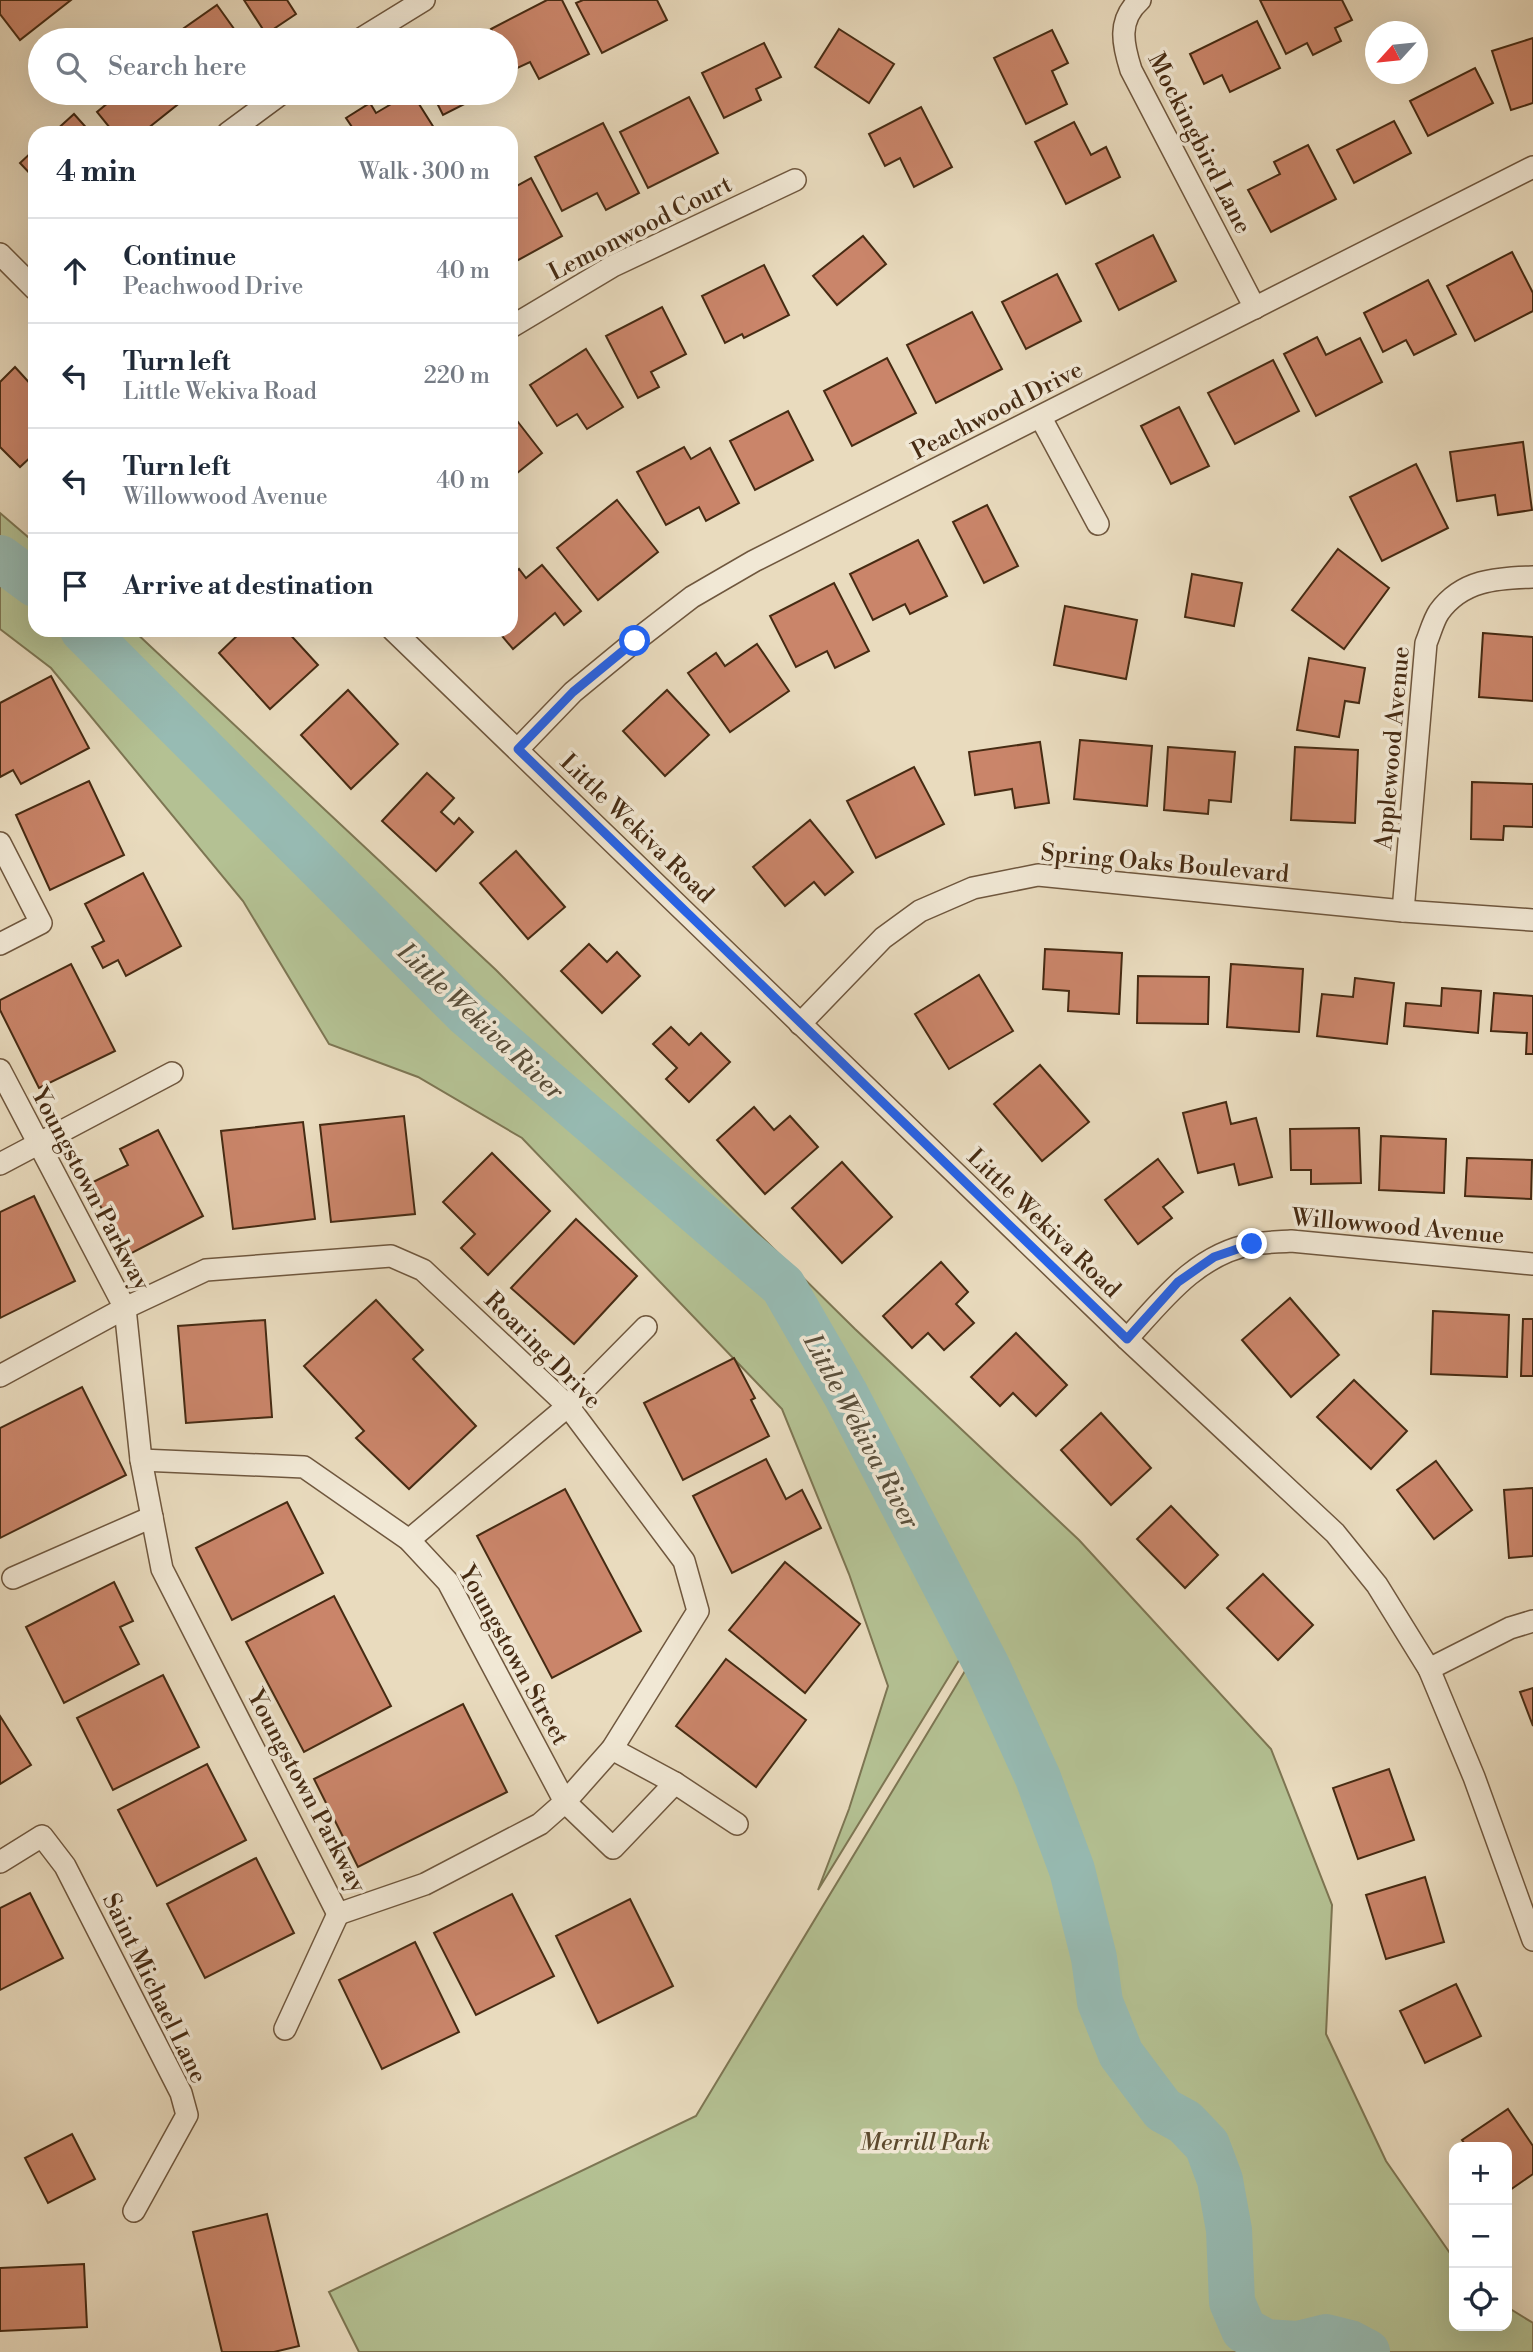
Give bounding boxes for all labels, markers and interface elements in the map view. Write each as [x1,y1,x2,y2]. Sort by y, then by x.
north arrow [1365,21,1428,84]
search box [28,28,518,105]
icon: search [52,48,90,86]
street label: Mockingbird Lane [1141,48,1258,239]
text: Search here [108,51,247,83]
text: 4 min [56,153,136,191]
text: Walk · 300 m [359,158,490,186]
street label: Lemonwood Court [544,169,738,288]
text: Continue [123,241,236,273]
icon: ahead [56,252,94,290]
text: 40 m [436,257,490,285]
text: Peachwood Drive [123,273,303,301]
text: Turn left [123,346,231,378]
street label: Peachwood Drive [907,355,1088,467]
icon: left [56,357,94,395]
text: 220 m [424,362,490,390]
text: Little Wekiva Road [123,378,317,406]
text: Turn left [123,451,231,483]
icon: left [56,462,94,500]
text: 40 m [436,467,490,495]
text: Willowwood Avenue [123,483,328,511]
icon: arrive [56,567,94,605]
text: Arrive at destination [123,570,373,602]
route start [619,625,650,656]
street label: Applewood Avenue [1369,645,1417,852]
street label: Little Wekiva Road [553,748,720,910]
street label: Spring Oaks Boulevard [1040,838,1291,890]
water label: Little Wekiva River [390,936,571,1108]
street label: Youngstown Parkway [23,1081,157,1296]
street label: Little Wekiva Road [960,1143,1127,1305]
street label: Willowwood Avenue [1289,1203,1506,1251]
route end [1236,1228,1267,1259]
street label: Roaring Drive [477,1286,607,1416]
water label: Little Wekiva River [796,1328,926,1535]
street label: Youngstown Street [450,1559,575,1751]
street label: Youngstown Parkway [239,1683,373,1898]
street label: Saint Michael Lane [95,1889,213,2088]
park label: Merrill Park [860,2128,990,2158]
map controls [1449,2142,1512,2331]
button: + [1449,2142,1512,2205]
button: − [1449,2205,1512,2268]
button: locate [1449,2268,1512,2331]

